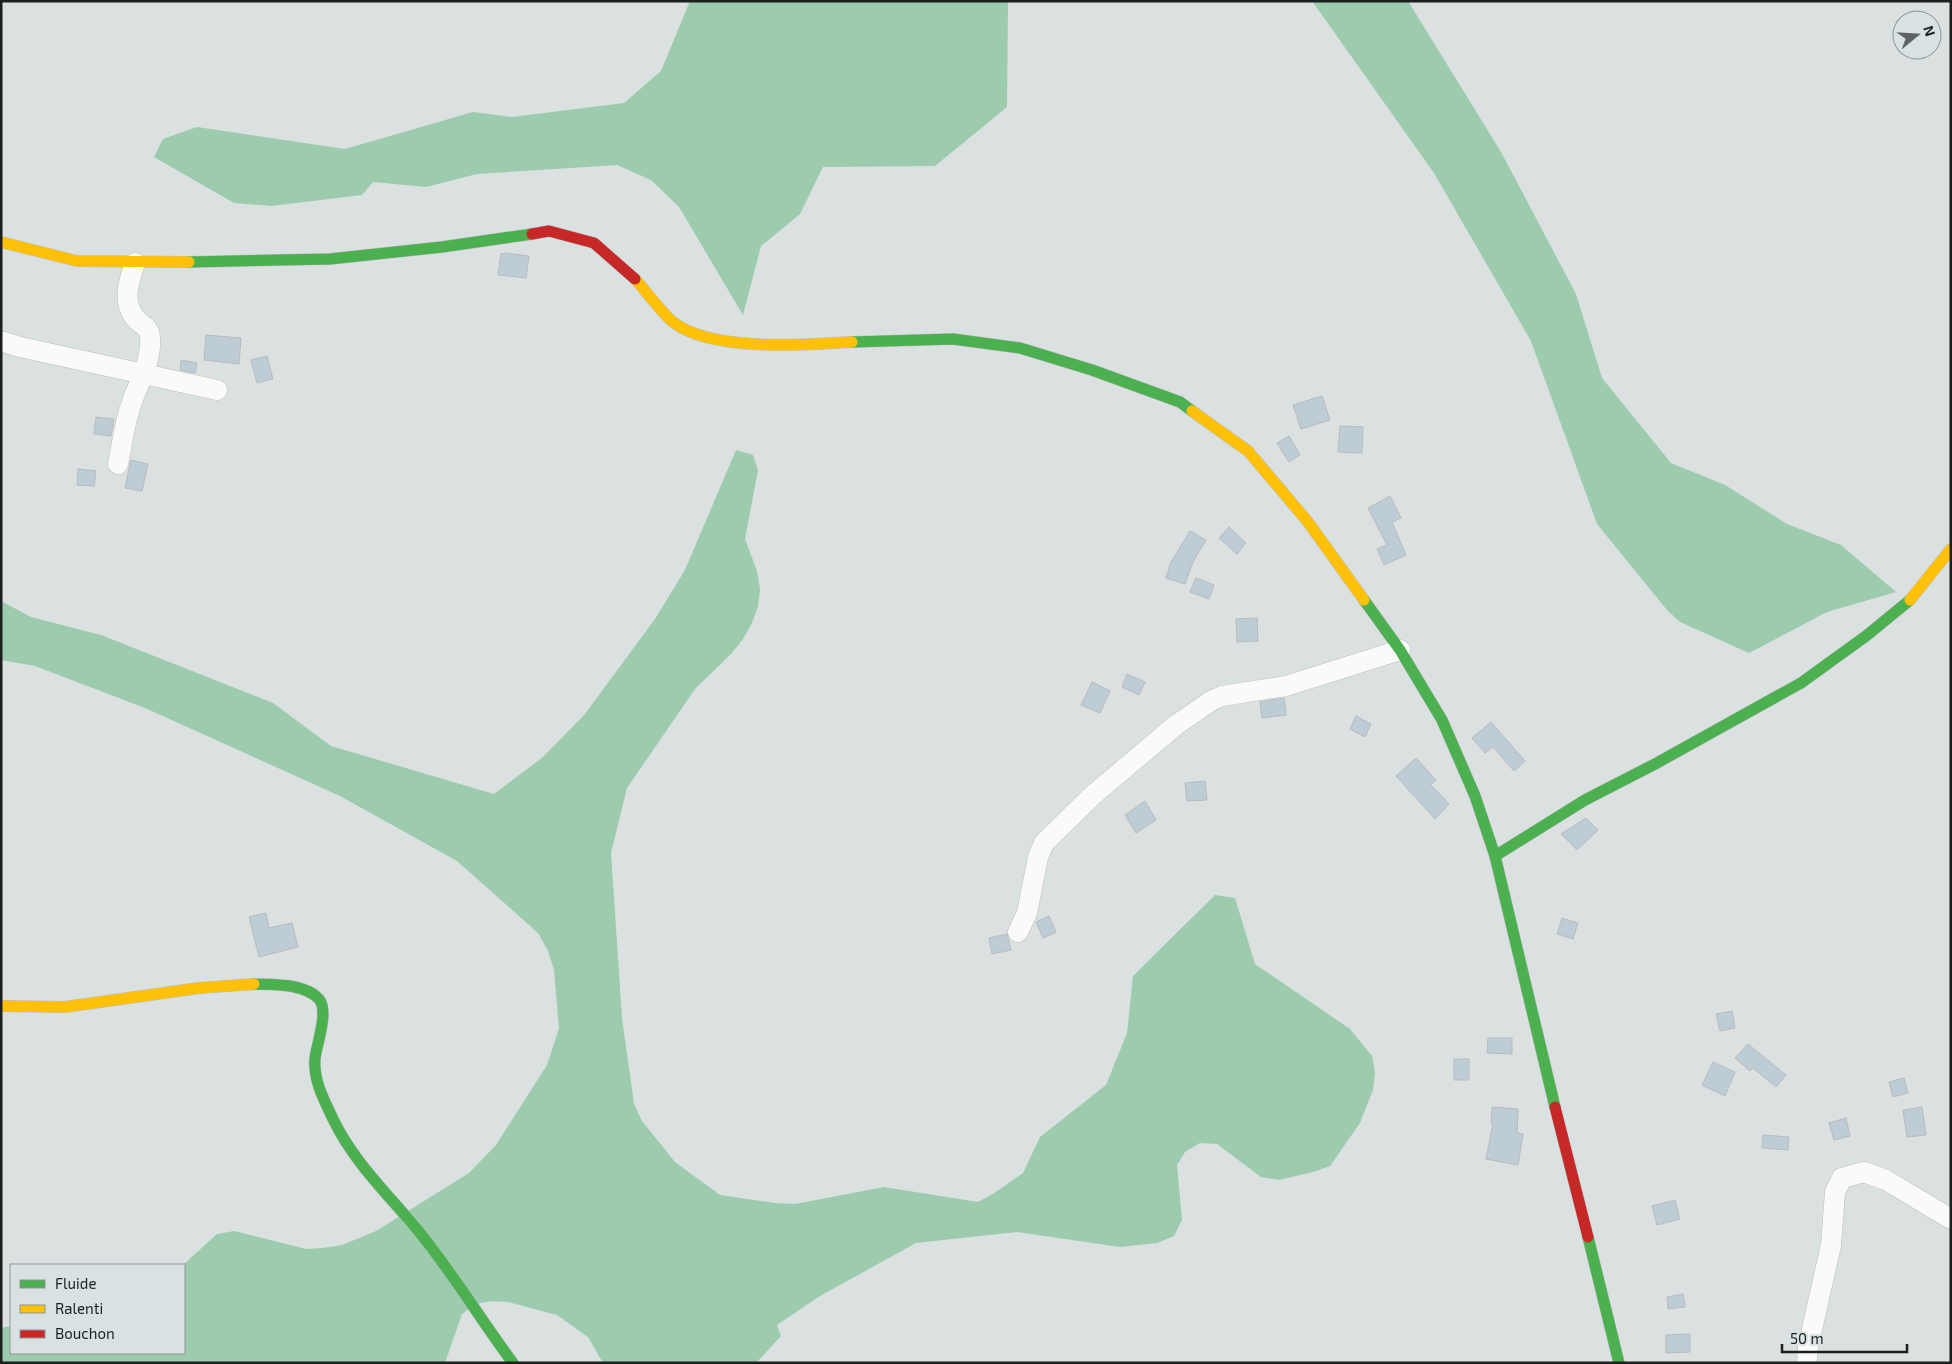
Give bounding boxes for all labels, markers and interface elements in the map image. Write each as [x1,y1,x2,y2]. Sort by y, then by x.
north arrow [1892,10,1942,60]
text: N [1920,23,1939,38]
legend [10,1264,185,1354]
text: Fluide [55,1274,96,1292]
text: Ralenti [55,1299,103,1317]
scale bar [1782,1322,1907,1354]
text: Bouchon [55,1324,115,1342]
text: 50 m [1790,1329,1824,1347]

